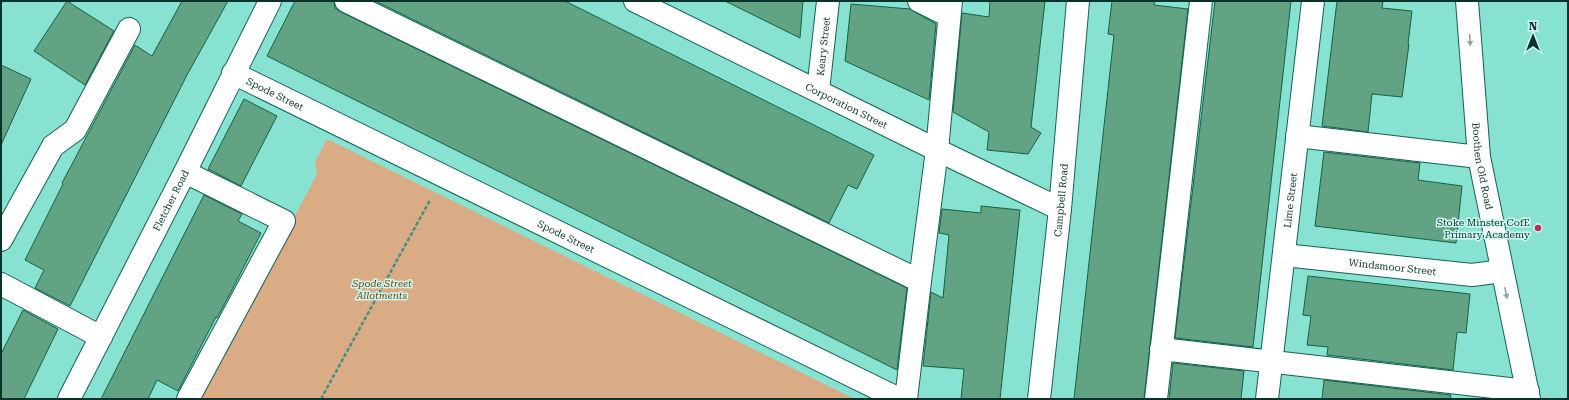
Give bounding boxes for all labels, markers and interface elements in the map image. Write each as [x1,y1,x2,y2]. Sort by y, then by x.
street label: Keary Street [815,16,832,76]
north arrow [1513,16,1553,56]
text: N [1529,20,1538,33]
one-way arrow [1466,34,1473,46]
street label: Spode Street [245,76,306,113]
street label: Corporation Street [803,81,890,131]
street label: Boothen Old Road [1470,122,1495,211]
street label: Campbell Road [1052,163,1070,237]
street label: Fletcher Road [151,168,191,233]
street label: Lime Street [1282,172,1299,228]
place label: Stoke Minster CofE Primary Academy [1437,217,1530,240]
street label: Spode Street [536,218,597,255]
marker: Stoke Minster CofE Primary Academy [1533,223,1543,233]
street label: Windsmoor Street [1348,257,1437,277]
park label: Spode Street Allotments [351,278,412,301]
one-way arrow [1504,287,1510,299]

